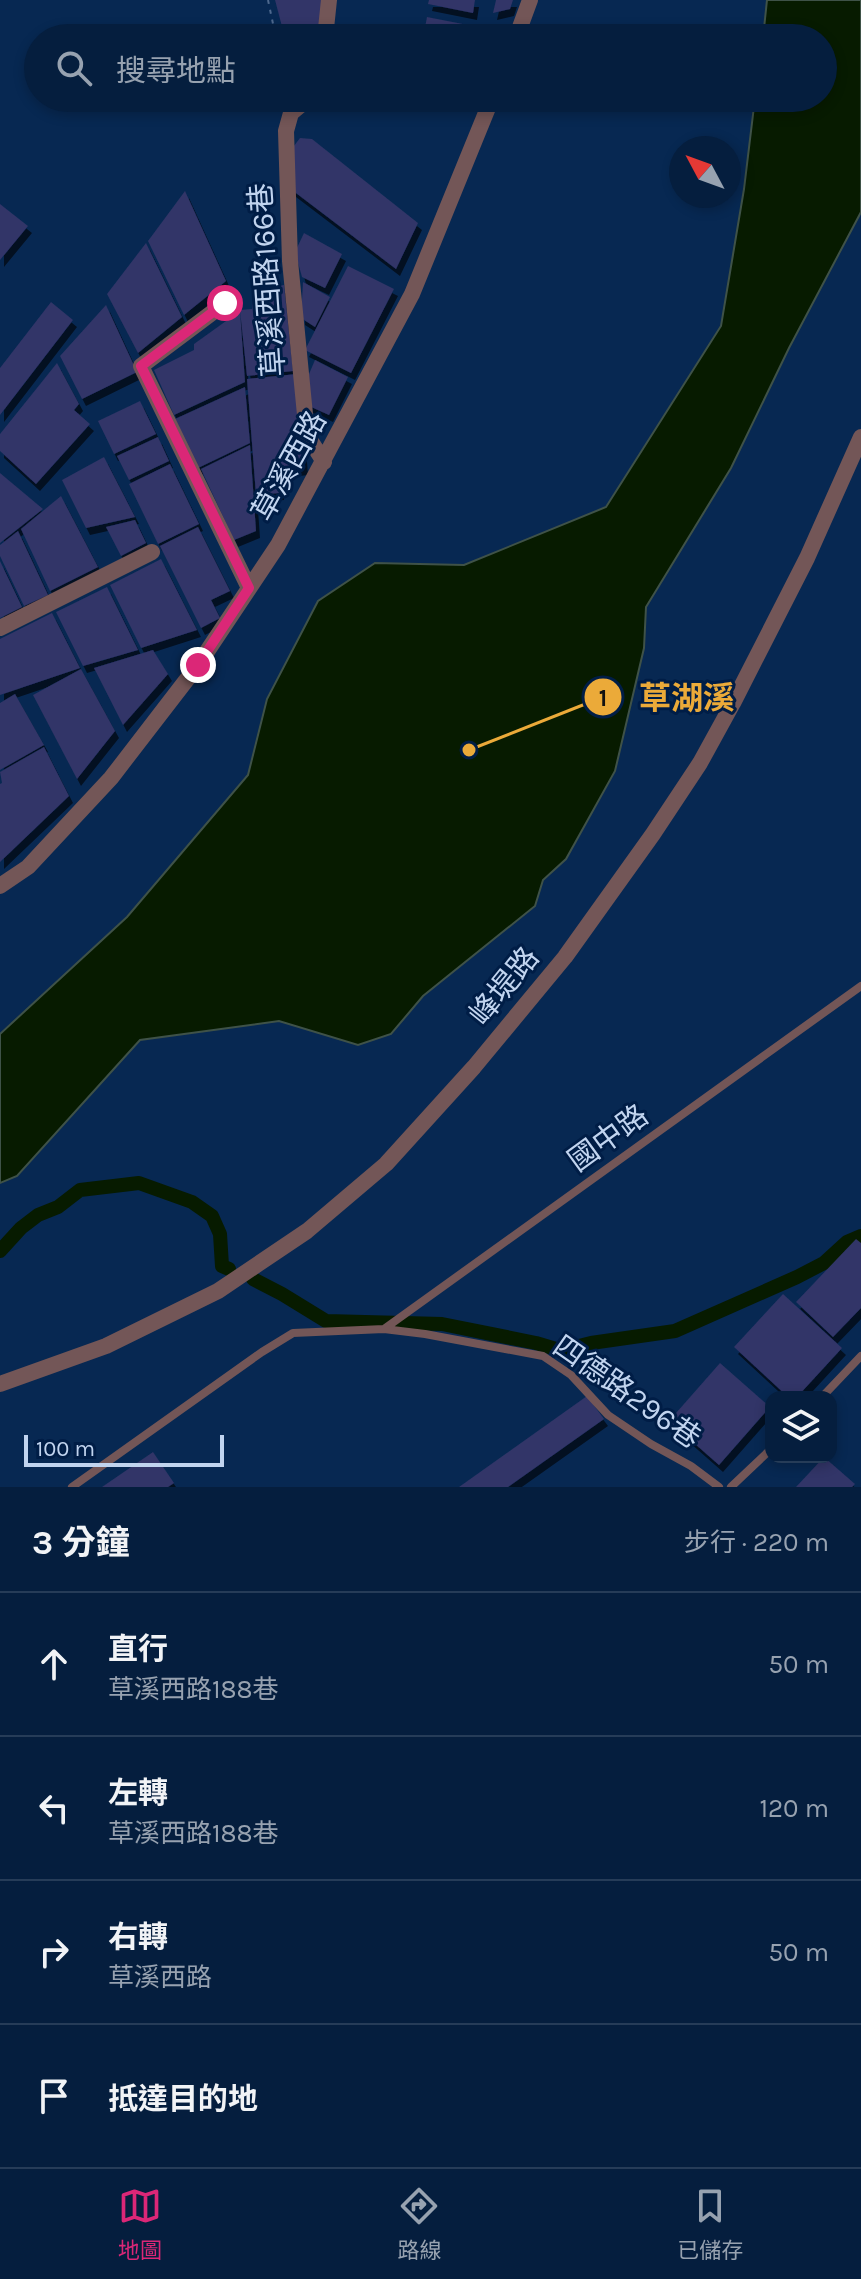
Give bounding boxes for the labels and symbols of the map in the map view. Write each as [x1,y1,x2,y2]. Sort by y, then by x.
north arrow [669,136,741,208]
street label: 草溪西路166巷 [242,182,292,378]
route start [207,285,243,321]
street label: 草溪西路 [244,405,334,527]
route end [180,647,216,683]
callout: 草湖溪 [583,669,751,725]
text: 草湖溪 [639,680,735,717]
text: 1 [599,684,607,712]
street label: 峰堤路 [462,940,546,1032]
street label: 國中路 [561,1097,655,1179]
street label: 四德路296巷 [546,1328,708,1456]
scale bar [24,1431,224,1467]

